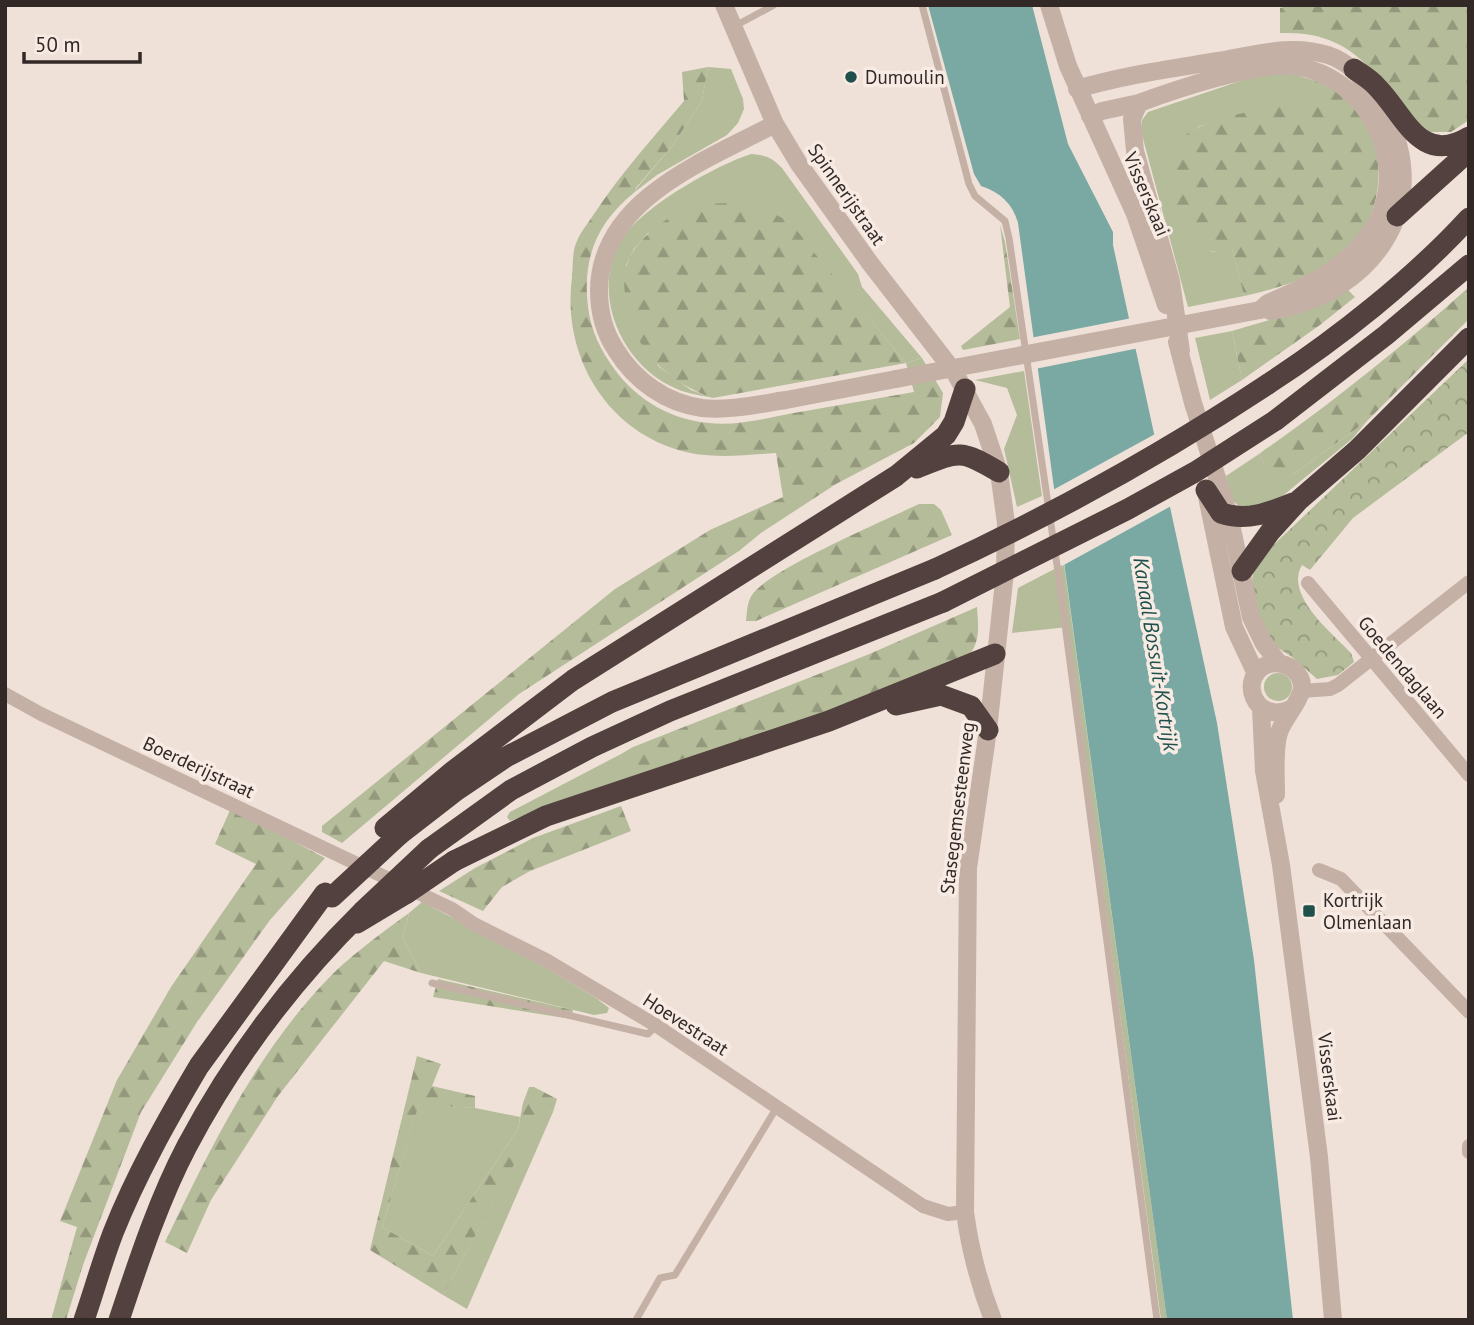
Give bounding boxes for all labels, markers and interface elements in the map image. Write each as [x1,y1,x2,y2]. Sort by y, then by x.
scale bar [24,21,140,65]
text: 50 m [35,31,81,58]
place label: Dumoulin [865,65,945,89]
marker: Dumoulin [843,69,859,85]
street label: Spinnerijstraat [803,138,891,250]
street label: Visserskaai [1118,147,1175,240]
water label: Kanaal Bossuit-Kortrijk [1127,555,1185,754]
street label: Goedendaglaan [1353,611,1453,723]
street label: Stasegemsesteenweg [935,720,979,896]
street label: Boerderijstraat [140,731,259,803]
place label: Kortrijk Olmenlaan [1323,888,1412,934]
marker: Kortrijk Olmenlaan [1301,903,1317,919]
street label: Hoevestraat [639,988,734,1061]
street label: Visserskaai [1313,1030,1347,1123]

